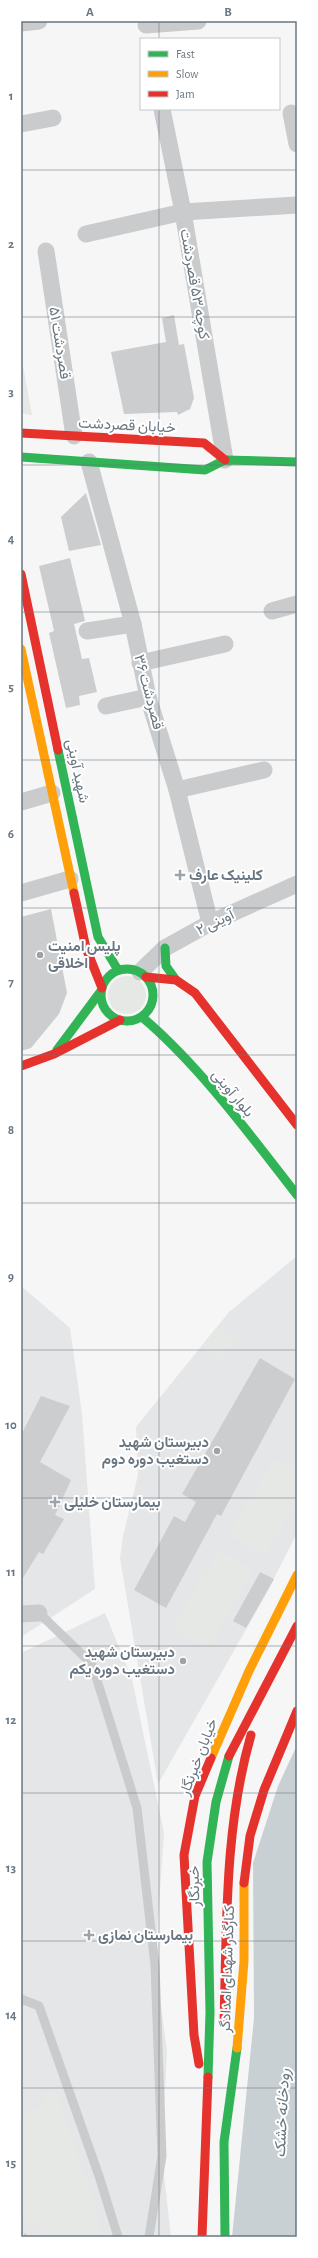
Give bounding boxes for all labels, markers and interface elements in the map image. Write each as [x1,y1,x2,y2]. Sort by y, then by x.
text: A [86,6,94,19]
text: B [224,6,232,19]
legend [140,38,280,110]
text: Fast [176,48,195,60]
text: Slow [176,68,198,80]
text: Jam [176,88,195,100]
text: 1 [9,90,13,103]
street label: کوچه ۵۳ قصردشت [175,228,212,341]
text: 2 [8,238,14,251]
street label: ۵۱ قصردشت [45,306,73,381]
text: 3 [8,386,14,399]
street label: خیابان قصردشت [78,415,176,437]
text: 4 [8,533,15,546]
street label: ۳۶ قصردشت [130,653,166,732]
text: 5 [8,681,14,694]
street label: شهید آوینی [61,738,93,805]
text: 6 [8,828,14,841]
place label: کلینیک عارف [189,868,263,884]
marker: کلینیک عارف [174,869,186,881]
street label: ۲ آوینی [194,905,239,940]
place label: پلیس امنیت اخلاقی [48,939,121,972]
marker: پلیس امنیت اخلاقی [35,950,45,960]
text: 7 [8,976,14,989]
street label: بلوار آوینی [207,1066,257,1121]
text: 8 [8,1124,14,1137]
text: 9 [8,1271,14,1284]
text: 10 [5,1419,17,1432]
place label: دبیرستان شهید دستغیب دوره دوم [102,1435,209,1469]
marker: دبیرستان شهید دستغیب دوره دوم [212,1446,222,1456]
place label: بیمارستان خلیلی [64,1495,161,1511]
marker: بیمارستان خلیلی [49,1496,61,1508]
text: 11 [6,1566,16,1579]
place label: دبیرستان شهید دستغیب دوره یکم [69,1645,175,1679]
marker: دبیرستان شهید دستغیب دوره یکم [178,1656,188,1666]
text: 12 [6,1714,16,1727]
street label: خیابان خبرنگار [177,1716,221,1799]
text: 13 [6,1862,17,1875]
street label: خبرنگار [187,1865,203,1908]
street label: کنارگذر شهدای امدادگر [218,1905,239,2034]
place label: بیمارستان نمازی [98,1928,193,1944]
marker: بیمارستان نمازی [83,1929,95,1941]
text: 14 [5,2009,17,2022]
water label: رودخانه خشک [272,2067,294,2158]
text: 15 [6,2157,17,2170]

